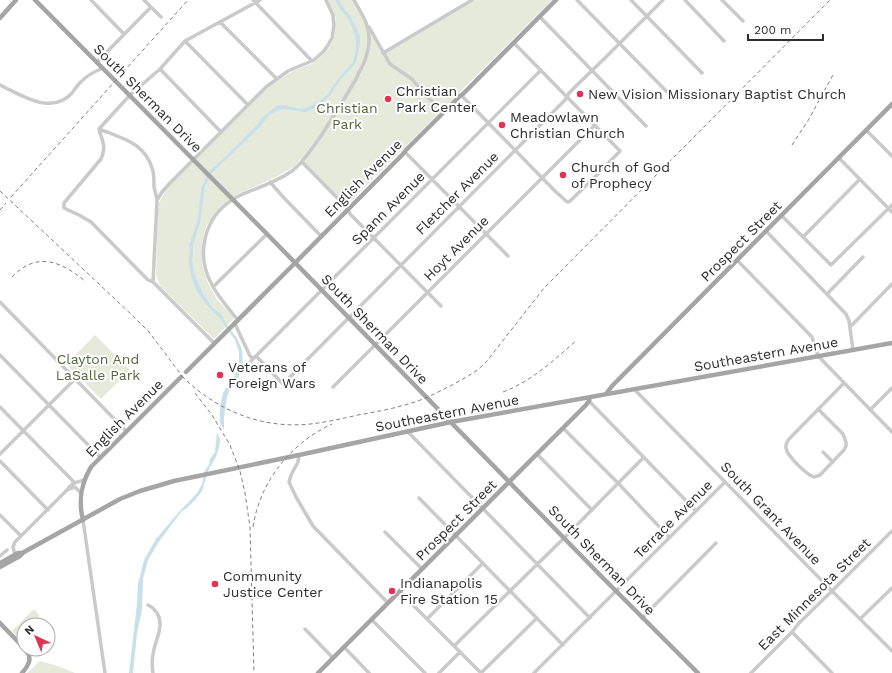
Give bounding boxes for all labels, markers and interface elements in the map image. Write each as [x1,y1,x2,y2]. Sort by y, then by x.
scale bar [748,16,823,42]
text: 200 m [754,23,791,37]
street label: South Sherman Drive [91,41,205,155]
place label: Christian Park Center [396,83,477,115]
place label: New Vision Missionary Baptist Church [588,86,846,102]
marker: New Vision Missionary Baptist Church [575,89,585,99]
marker: Christian Park Center [383,94,393,104]
park label: Christian Park [316,100,378,132]
place label: Meadowlawn Christian Church [510,109,625,141]
marker: Meadowlawn Christian Church [497,120,507,130]
street label: English Avenue [321,136,405,220]
street label: Fletcher Avenue [412,148,502,238]
place label: Church of God of Prophecy [571,159,670,191]
street label: Spann Avenue [348,168,428,248]
marker: Church of God of Prophecy [558,170,568,180]
street label: Prospect Street [697,197,785,285]
street label: Hoyt Avenue [420,212,492,284]
street label: South Sherman Drive [318,271,432,387]
street label: Southeastern Avenue [693,333,839,375]
park label: Clayton And LaSalle Park [56,351,140,383]
place label: Veterans of Foreign Wars [228,359,316,391]
marker: Veterans of Foreign Wars [215,370,225,380]
street label: English Avenue [82,376,166,460]
street label: Southeastern Avenue [374,391,520,435]
street label: South Grant Avenue [718,458,824,568]
street label: Prospect Street [412,476,500,564]
street label: Terrace Avenue [631,477,715,561]
street label: South Sherman Drive [545,502,659,618]
street label: East Minnesota Street [755,535,873,653]
place label: Community Justice Center [223,568,323,600]
place label: Indianapolis Fire Station 15 [400,575,498,607]
marker: Community Justice Center [210,579,220,589]
marker: Indianapolis Fire Station 15 [387,586,397,596]
north arrow [16,617,56,657]
text: N [22,623,37,638]

